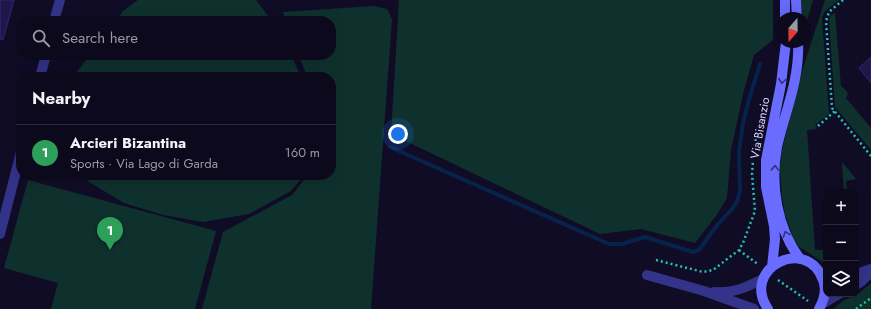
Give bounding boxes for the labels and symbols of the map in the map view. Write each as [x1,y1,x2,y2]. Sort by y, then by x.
north arrow [775,12,811,48]
one-way arrow [778,78,787,84]
street label: Via Bisanzio [746,95,774,160]
your location [388,124,408,144]
one-way arrow [771,165,780,171]
pin: 1 [97,217,123,250]
one-way arrow [783,231,791,238]

